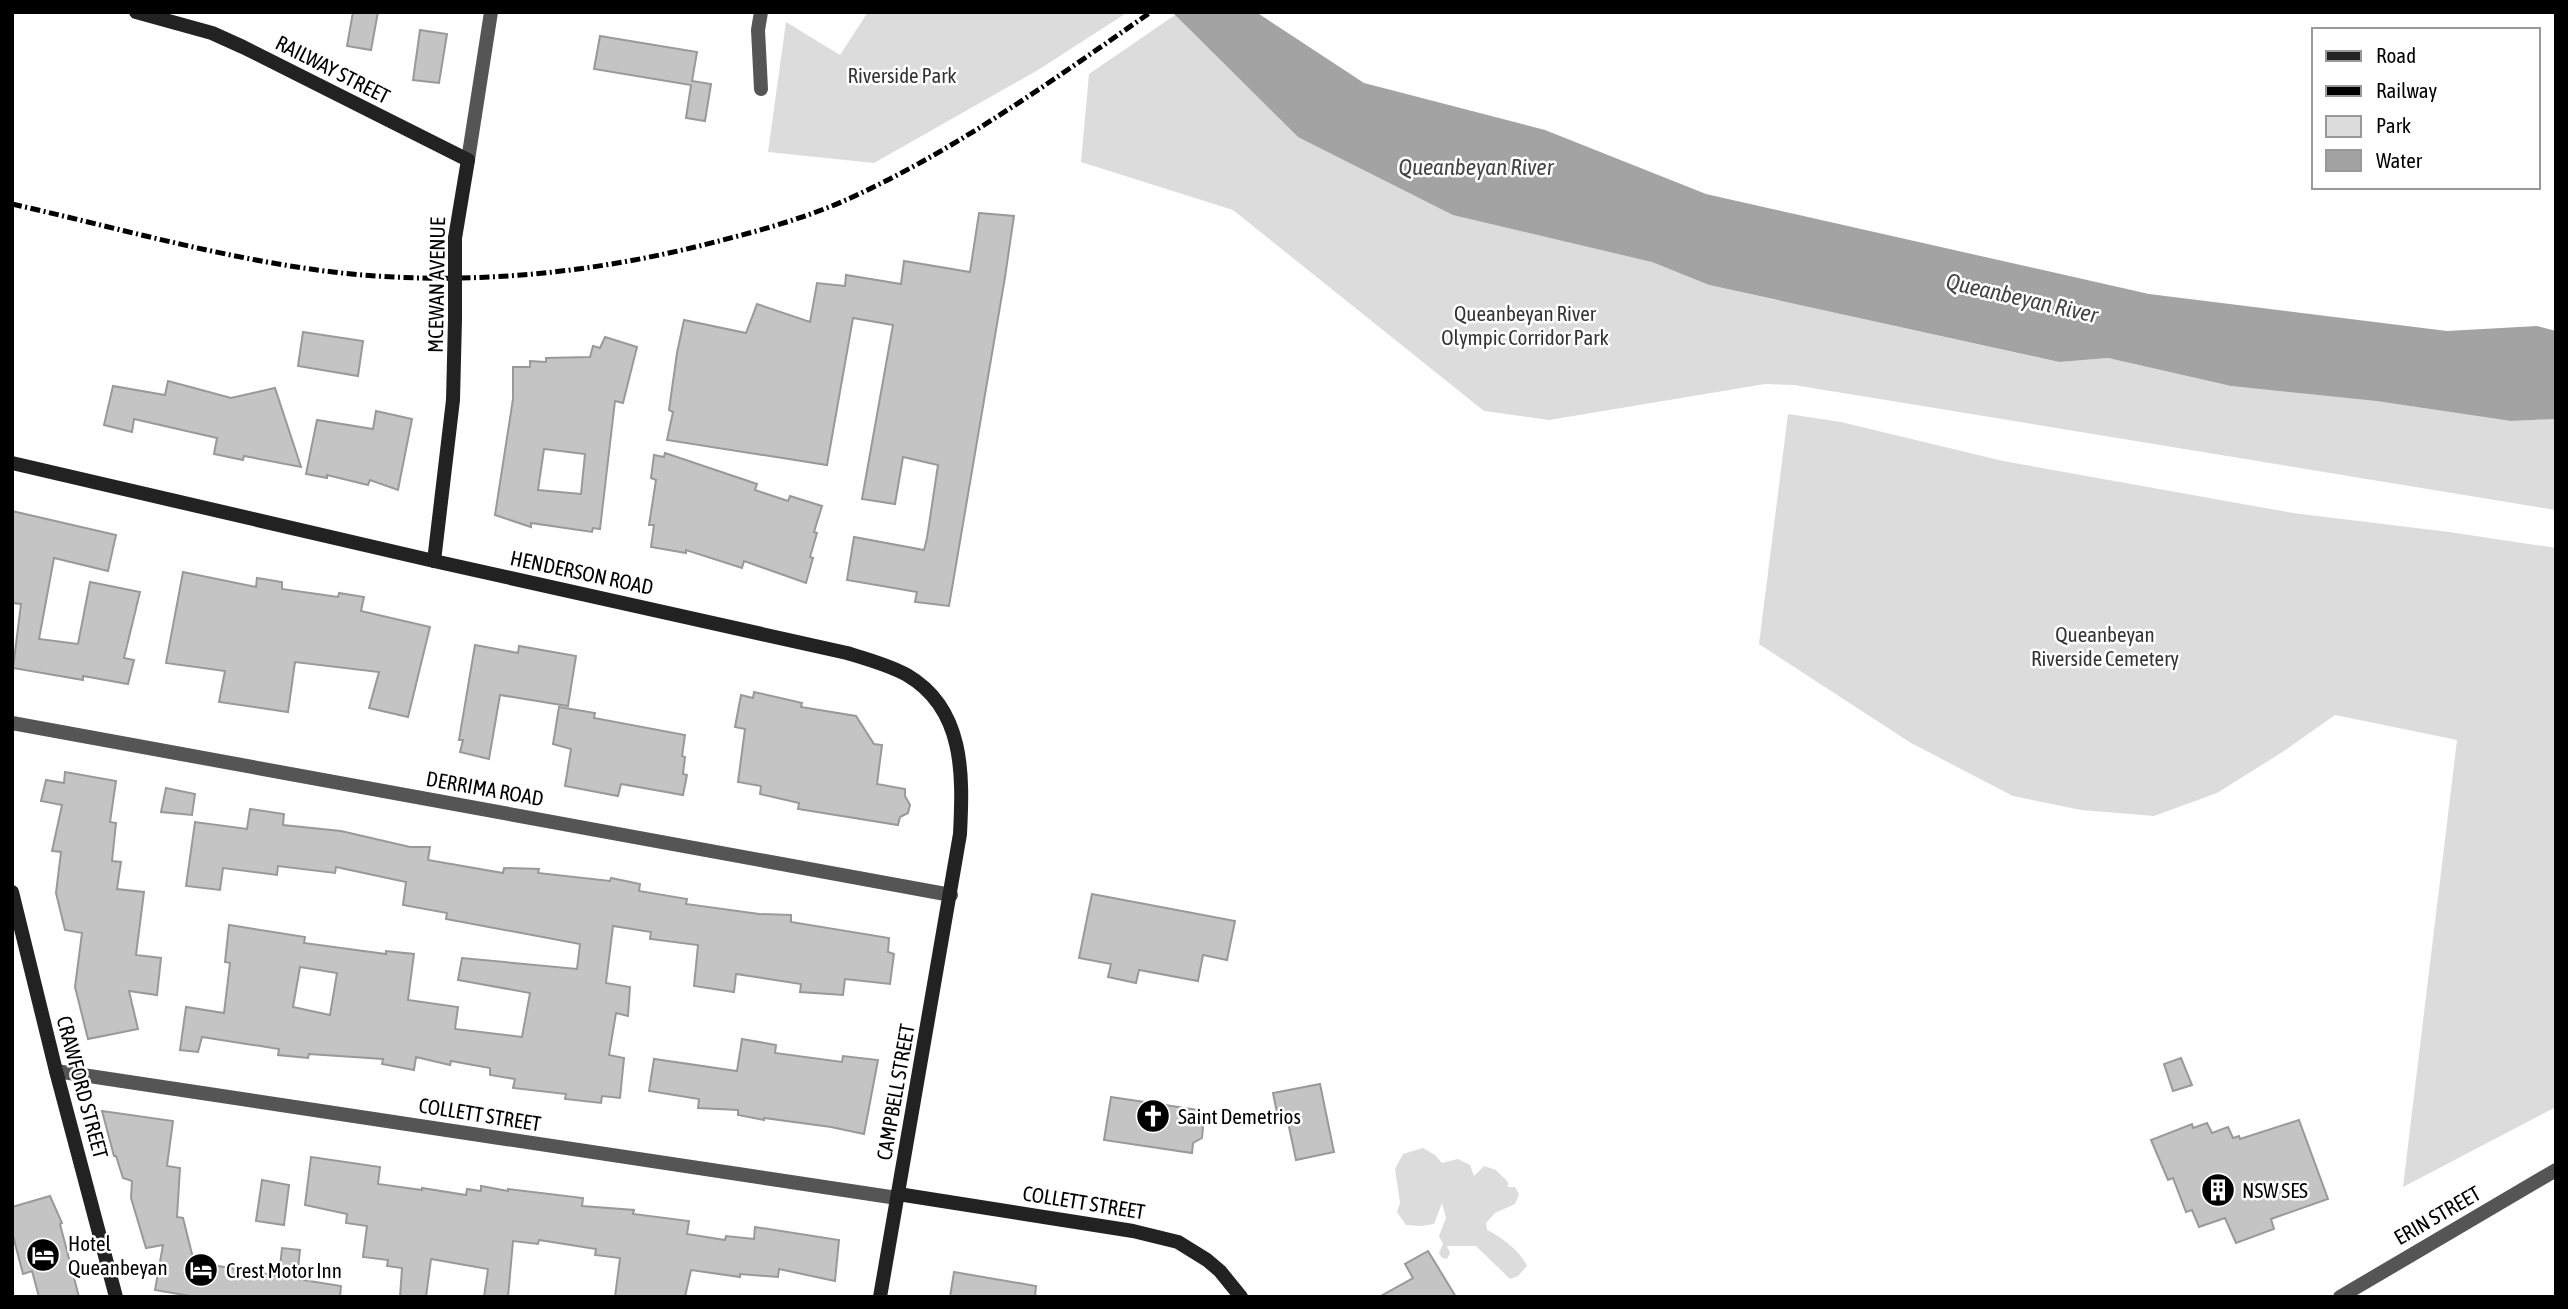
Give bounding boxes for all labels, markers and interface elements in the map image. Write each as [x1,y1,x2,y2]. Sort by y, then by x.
legend [2312,28,2540,189]
street label: RAILWAY STREET [272,30,394,108]
text: Road [2376,43,2416,67]
park label: Riverside Park [847,63,957,87]
text: Railway [2376,78,2438,102]
text: Park [2376,113,2411,137]
text: Water [2376,148,2423,172]
water label: Queanbeyan River [1399,154,1555,180]
street label: MCEWAN AVENUE [423,217,449,353]
water label: Queanbeyan River [1944,268,2102,328]
park label: Queanbeyan River Olympic Corridor Park [1441,301,1609,349]
street label: HENDERSON ROAD [508,545,656,599]
park label: Queanbeyan Riverside Cemetery [2031,622,2179,670]
street label: DERRIMA ROAD [424,766,546,810]
street label: CRAWFORD STREET [52,1013,114,1161]
street label: CAMPBELL STREET [871,1022,919,1162]
street label: COLLETT STREET [417,1092,543,1136]
church icon: Saint Demetrios [1134,1097,1172,1135]
place label: Saint Demetrios [1178,1104,1301,1128]
building icon: NSW SES [2199,1171,2237,1209]
place label: NSW SES [2242,1178,2308,1202]
street label: COLLETT STREET [1021,1180,1147,1224]
street label: ERIN STREET [2390,1181,2484,1249]
place label: Hotel Queanbeyan [68,1231,168,1279]
hotel icon: Hotel Queanbeyan [24,1236,62,1274]
hotel icon: Crest Motor Inn [182,1251,220,1289]
place label: Crest Motor Inn [226,1258,342,1282]

